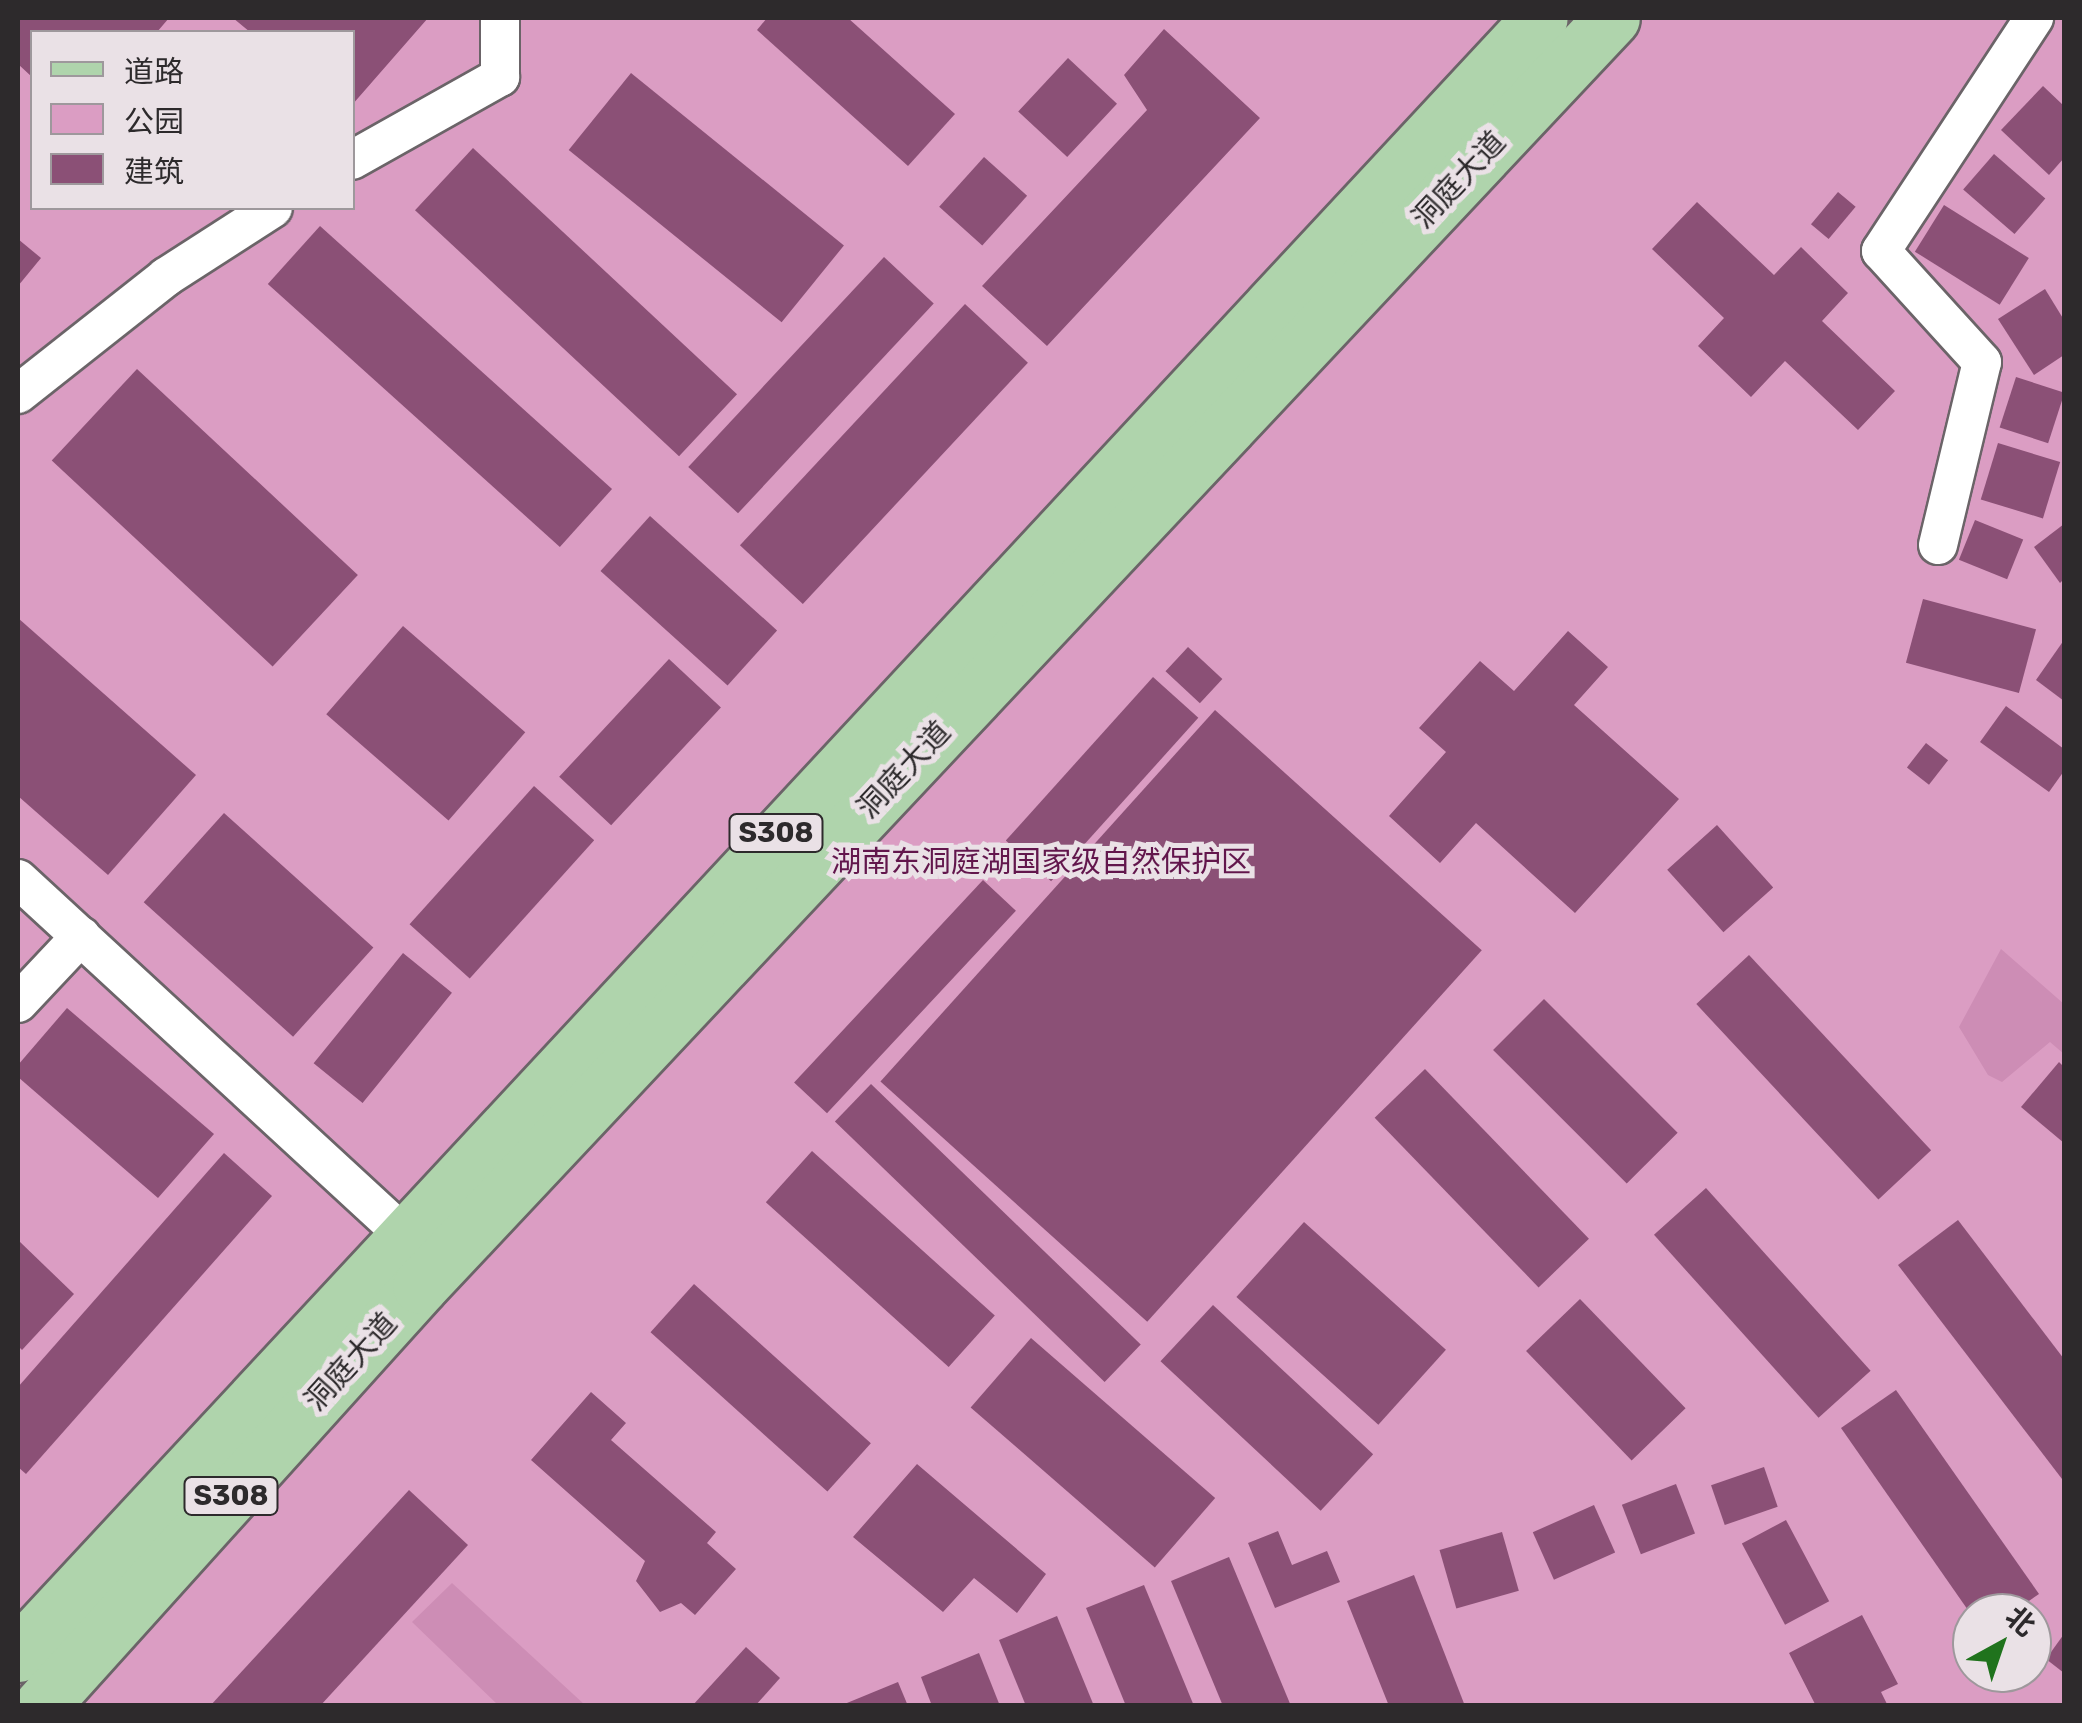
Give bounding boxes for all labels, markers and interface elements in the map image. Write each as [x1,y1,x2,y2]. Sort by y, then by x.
legend [30,30,355,210]
text: 道路 [124,54,184,90]
text: 公园 [124,104,184,140]
street label: 洞庭大道 [1405,124,1513,236]
text: 建筑 [124,154,184,190]
street label: 洞庭大道 [850,714,958,826]
road number: S308 [726,810,826,856]
park label: 湖南东洞庭湖国家级自然保护区 [831,844,1251,880]
street label: 洞庭大道 [297,1305,405,1419]
road number: S308 [181,1473,281,1519]
north arrow [1952,1593,2052,1693]
text: 北 [1999,1600,2042,1643]

